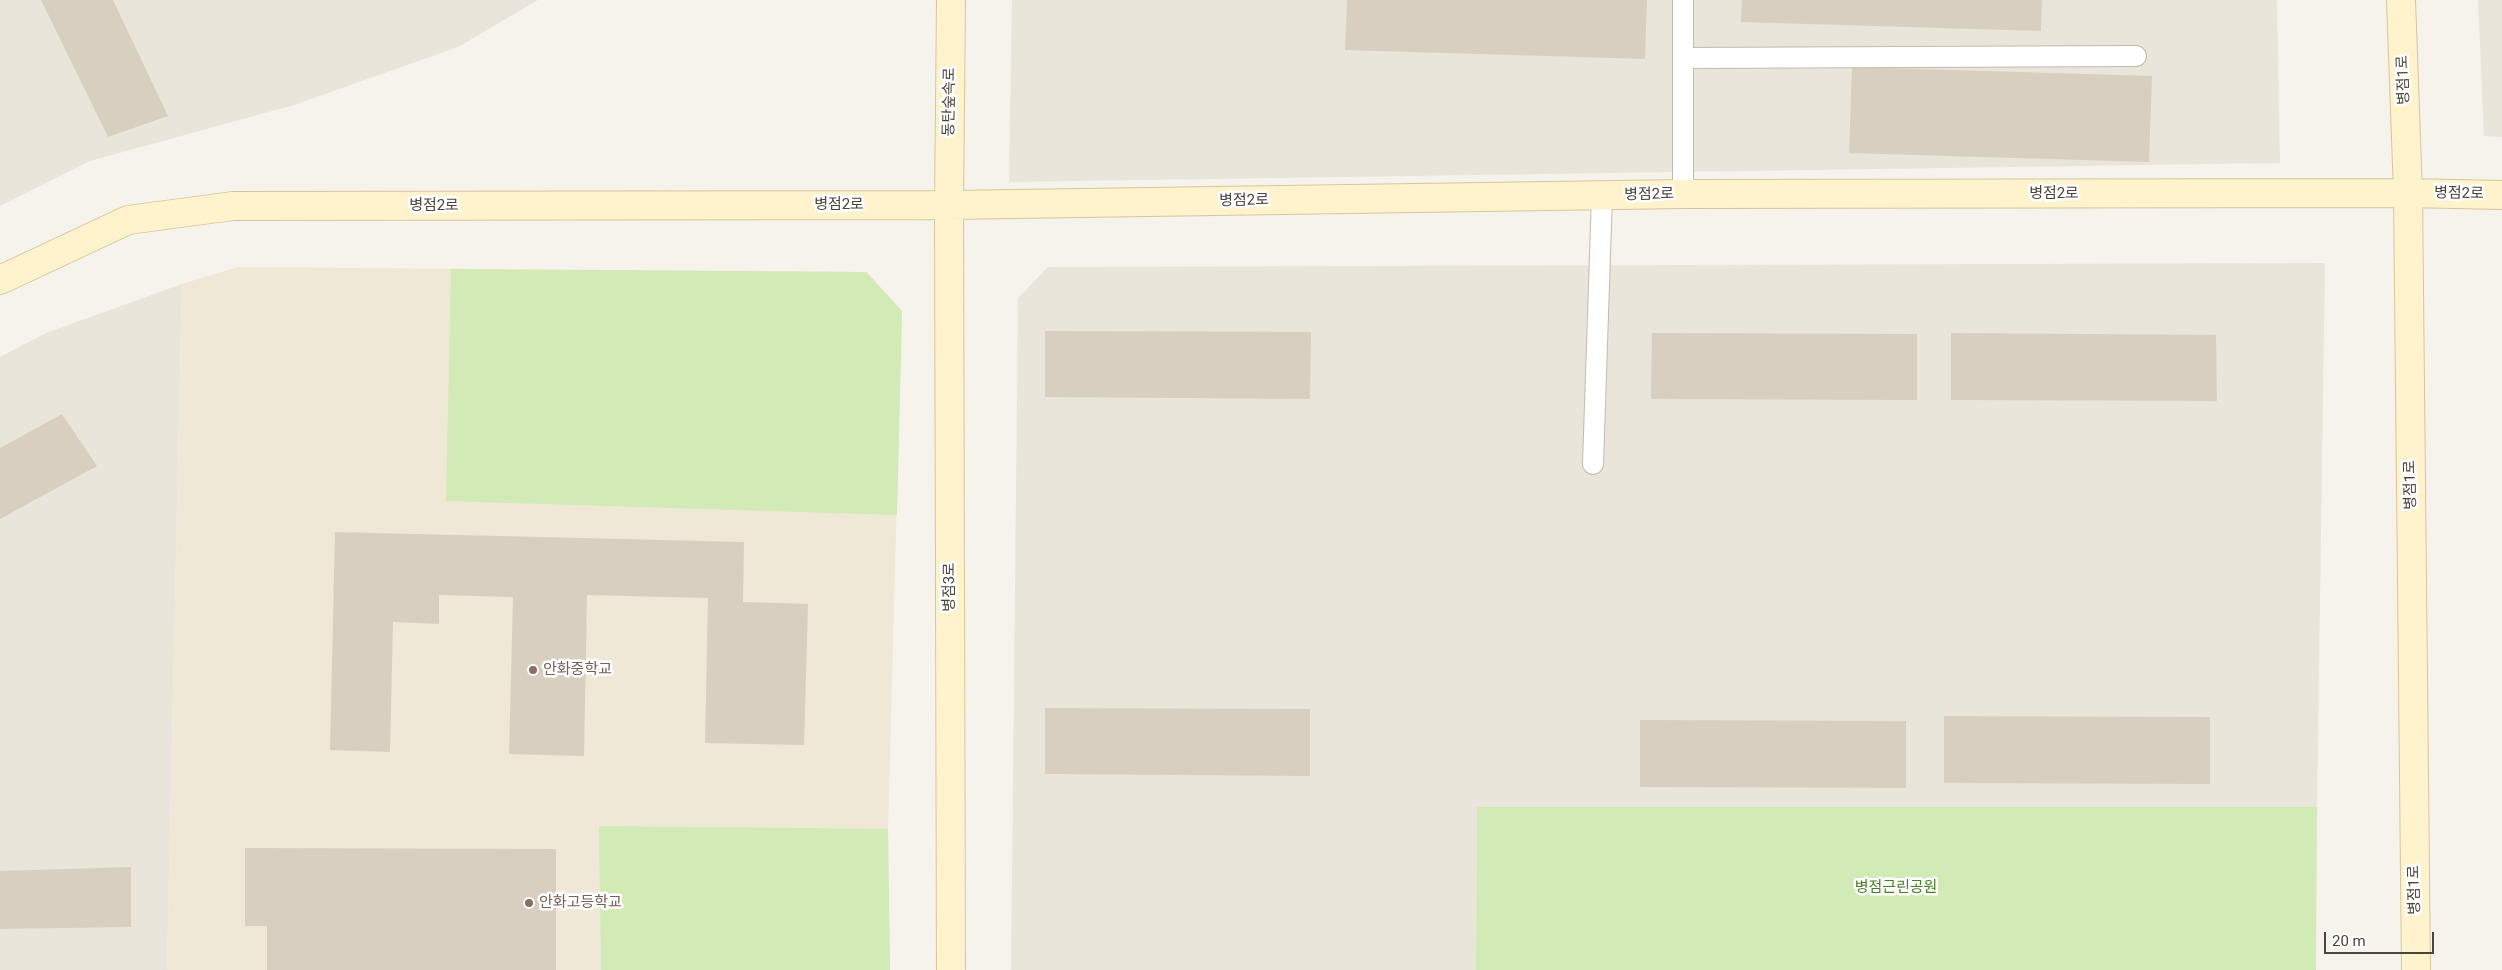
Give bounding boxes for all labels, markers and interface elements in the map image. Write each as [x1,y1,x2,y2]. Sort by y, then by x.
street label: 병점1로 [2394,55,2414,105]
street label: 동탄숲속로 [940,67,960,137]
street label: 병점2로 [2029,185,2079,203]
street label: 병점2로 [2434,185,2484,203]
street label: 병점2로 [1624,186,1674,204]
street label: 병점2로 [1219,192,1269,210]
street label: 병점2로 [814,196,864,214]
street label: 병점2로 [409,197,459,215]
street label: 병점1로 [2402,460,2420,510]
street label: 병점3로 [941,562,959,612]
place label: 안화중학교 [543,661,612,679]
marker: 안화중학교 [527,664,539,676]
street label: 병점1로 [2406,865,2424,915]
park label: 병점근린공원 [1855,879,1937,897]
place label: 안화고등학교 [539,894,622,912]
marker: 안화고등학교 [523,897,535,909]
scale bar [2327,922,2437,954]
text: 20 m [2332,932,2366,950]

